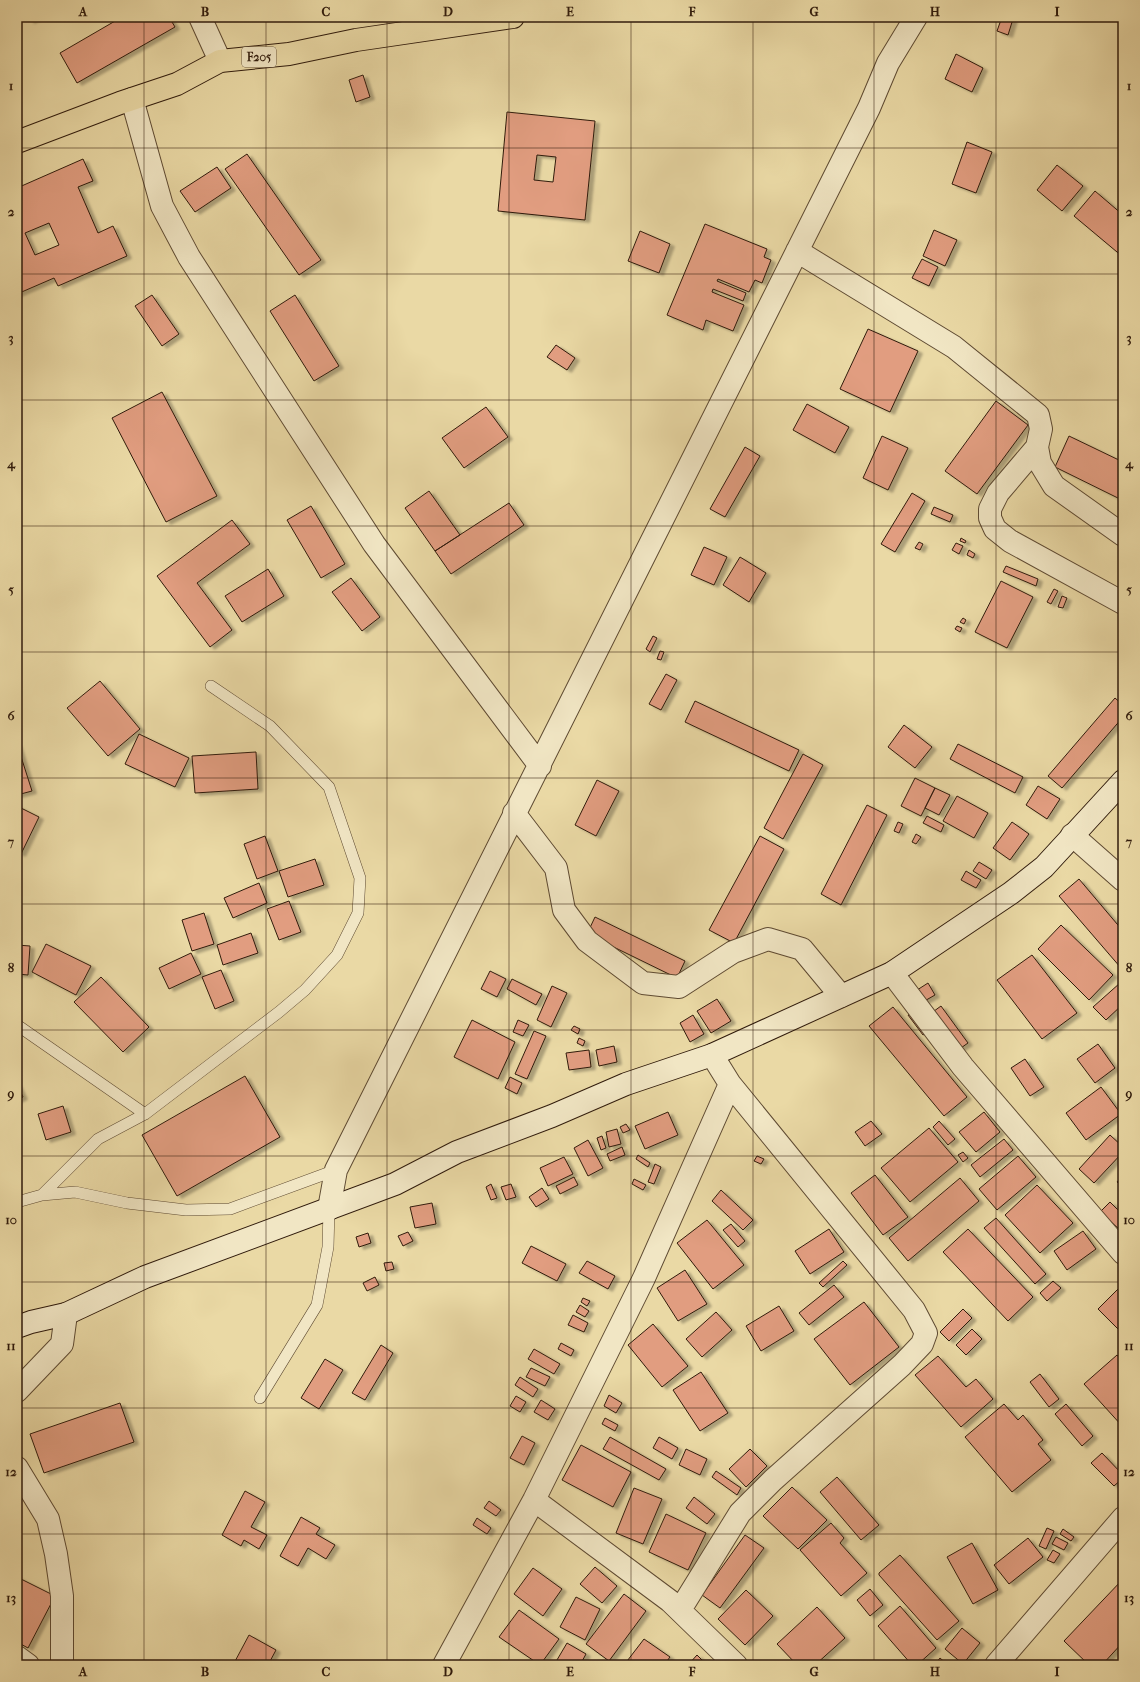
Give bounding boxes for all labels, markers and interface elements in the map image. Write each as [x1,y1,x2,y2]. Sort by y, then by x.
text: A [78,4,88,19]
text: B [201,4,210,19]
text: C [322,4,331,19]
text: D [443,4,453,19]
text: E [566,4,574,19]
text: F [688,4,696,19]
text: G [809,4,819,19]
text: H [930,4,941,19]
text: I [1054,4,1060,19]
road number: F205 [242,47,276,67]
text: 1 [9,78,14,93]
text: 1 [1127,78,1132,93]
text: 2 [8,204,15,219]
text: 2 [1126,204,1133,219]
text: 3 [8,330,14,346]
text: 3 [1126,330,1132,346]
text: 4 [6,456,16,472]
text: 4 [1124,456,1134,472]
text: 5 [8,582,14,597]
text: 5 [1126,582,1132,597]
text: 6 [7,708,15,723]
text: 6 [1125,708,1133,723]
text: 7 [7,834,15,849]
text: 7 [1125,834,1133,849]
text: 8 [8,960,15,975]
text: 8 [1126,960,1133,975]
text: 9 [7,1086,15,1102]
text: 9 [1125,1086,1133,1102]
text: 10 [5,1212,17,1227]
text: 10 [1123,1212,1135,1227]
text: 11 [6,1338,16,1353]
text: 11 [1124,1338,1134,1353]
text: 12 [5,1464,17,1479]
text: 12 [1123,1464,1135,1479]
text: 13 [6,1590,16,1606]
text: 13 [1124,1590,1134,1606]
text: A [78,1664,88,1679]
text: B [201,1664,210,1679]
text: C [322,1664,331,1679]
text: D [443,1664,453,1679]
text: E [566,1664,574,1679]
text: F [688,1664,696,1679]
text: G [809,1664,819,1679]
text: H [930,1664,941,1679]
text: I [1054,1664,1060,1679]

